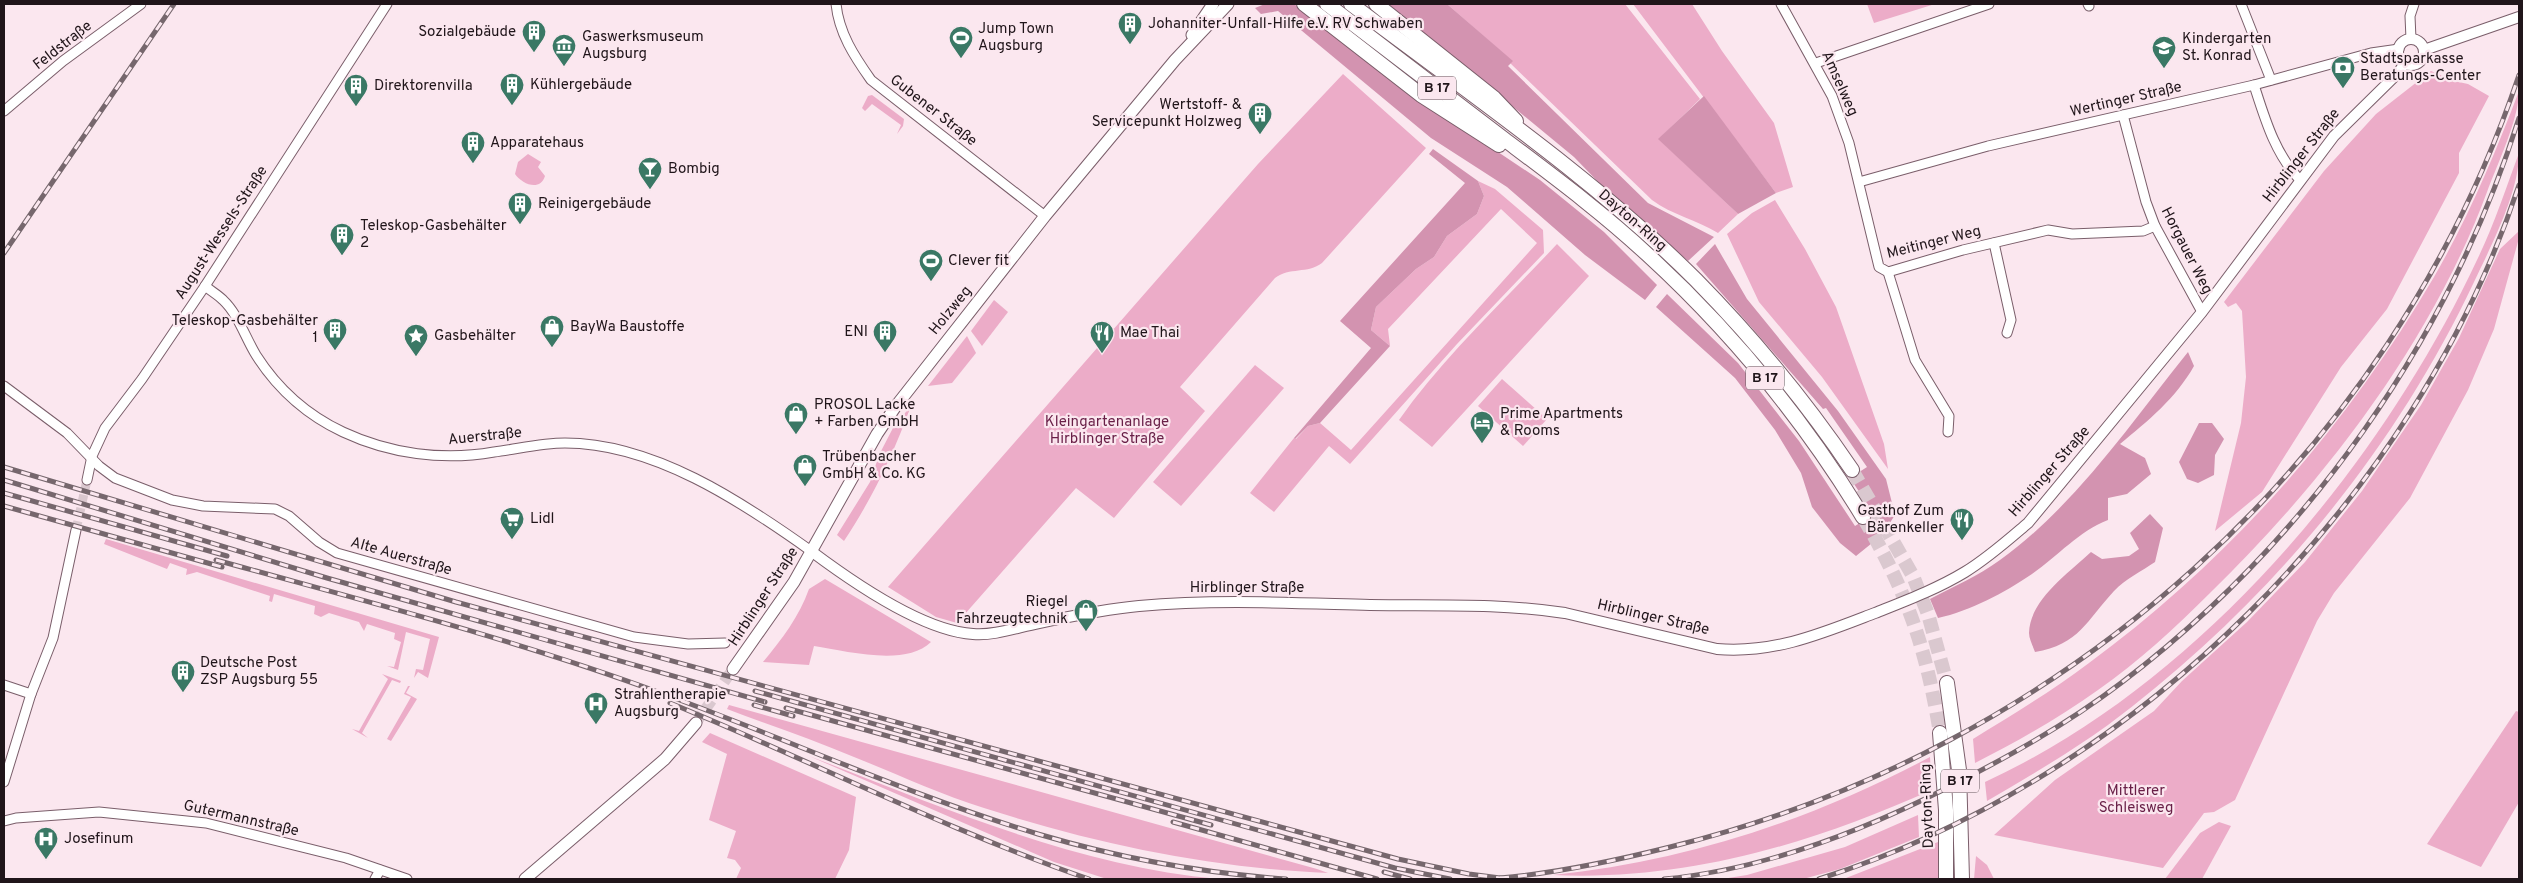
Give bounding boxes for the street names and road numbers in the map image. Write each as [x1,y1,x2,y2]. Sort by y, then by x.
street label: Feldstraße [30,17,96,75]
street label: Amselweg [1816,49,1862,119]
street label: Gubener Straße [886,71,980,151]
road number: B 17 [1418,76,1456,100]
street label: Wertinger Straße [2068,78,2184,122]
street label: Hirblinger Straße [2259,105,2345,207]
street label: August-Wessels-Straße [172,163,272,303]
street label: Dayton-Ring [1594,186,1670,256]
street label: Horgauer Weg [2156,204,2216,298]
street label: Meitinger Weg [1885,222,1983,264]
street label: Holzweg [925,283,977,339]
road number: B 17 [1746,366,1784,389]
street label: Hirblinger Straße [2005,423,2095,521]
street label: Auerstraße [447,424,523,450]
street label: Alte Auerstraße [348,533,454,581]
street label: Hirblinger Straße [725,544,803,650]
street label: Hirblinger Straße [1190,579,1304,598]
street label: Hirblinger Straße [1595,596,1711,640]
street label: Dayton-Ring [1917,763,1939,849]
road number: B 17 [1941,769,1979,792]
street label: Gutermannstraße [181,796,301,842]

